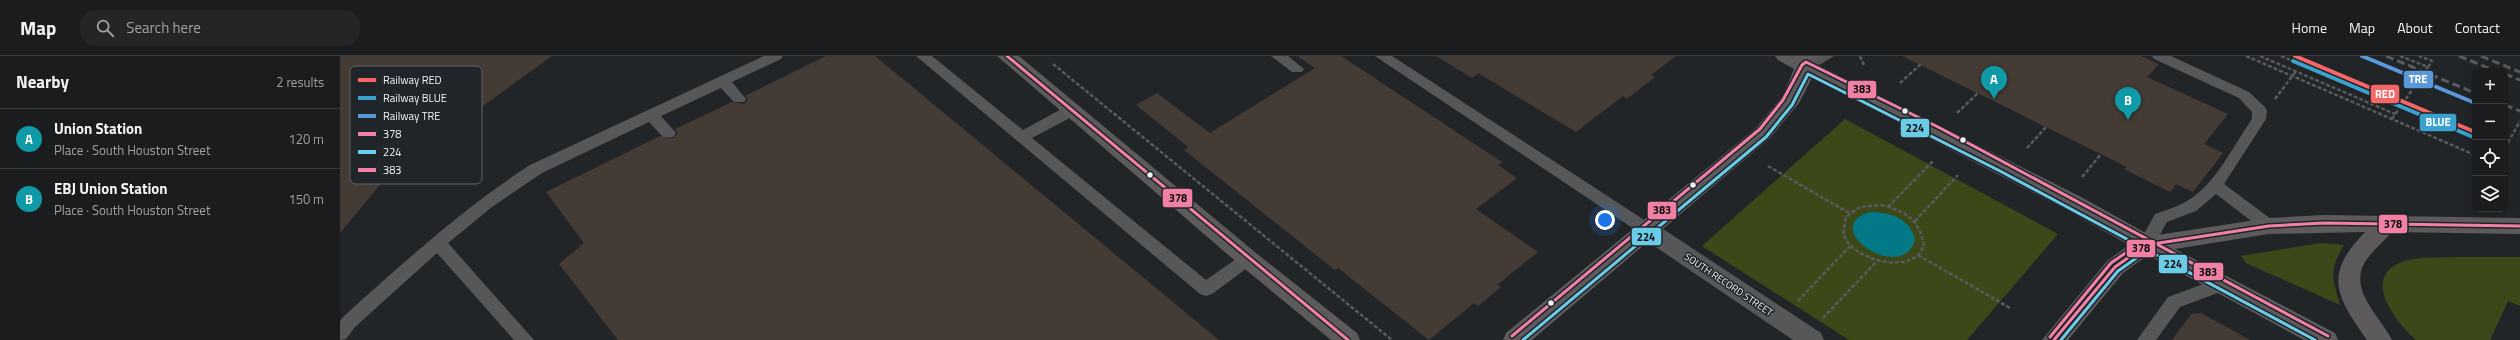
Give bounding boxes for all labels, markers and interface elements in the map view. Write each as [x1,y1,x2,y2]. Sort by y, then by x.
search box [80,10,360,46]
text: Map [20,13,56,42]
text: Search here [126,16,201,39]
icon: search [94,17,116,39]
text: Home [2292,17,2327,38]
text: Map [2349,17,2375,38]
text: About [2397,17,2433,38]
text: Contact [2455,17,2500,38]
legend [350,66,482,184]
pin: A [1981,66,2007,99]
map controls [2472,68,2508,212]
button: + [2472,68,2508,104]
text: Nearby [16,69,69,95]
line badge: TRE [2403,70,2434,89]
text: TRE [2409,71,2427,87]
text: 2 results [276,72,324,92]
text: Railway RED [383,72,442,88]
line badge: 383 [1847,80,1877,99]
text: 383 [1853,81,1871,97]
line badge: RED [2370,84,2400,104]
text: RED [2375,86,2395,102]
pin: B [2115,87,2141,120]
text: Railway BLUE [383,90,447,106]
button: − [2472,104,2508,140]
unlabelled marker [1900,106,1910,116]
text: Railway TRE [383,108,440,124]
line badge: BLUE [2419,113,2457,132]
text: BLUE [2425,114,2451,130]
text: Union Station [54,117,142,140]
line badge: 224 [1900,118,1930,138]
text: 224 [1906,120,1924,136]
text: 378 [383,126,401,142]
text: A [25,129,33,149]
text: 120 m [288,129,324,149]
unlabelled marker [1958,135,1968,145]
text: Place · South Houston Street [54,140,210,160]
button: locate [2472,140,2508,176]
text: 224 [383,144,401,160]
text: 383 [383,162,401,178]
unlabelled marker [1145,170,1155,180]
button: layers [2472,176,2508,212]
text: EBJ Union Station [54,177,168,200]
unlabelled marker [1688,180,1698,190]
line badge: 378 [1162,188,1193,208]
text: B [25,189,33,209]
text: 150 m [288,189,324,209]
text: 378 [1169,190,1187,206]
text: Place · South Houston Street [54,200,210,220]
line badge: 383 [1647,201,1677,220]
text: 383 [1653,202,1671,218]
your location [1595,210,1615,230]
line badge: 378 [2378,214,2408,234]
text: 378 [2384,216,2402,232]
line badge: 224 [1631,227,1662,246]
text: 224 [1637,229,1655,245]
line badge: 378 [2126,239,2156,258]
text: 378 [2132,240,2150,256]
street label: SOUTH RECORD STREET [1681,249,1777,320]
line badge: 224 [2158,254,2188,274]
text: 224 [2164,256,2182,272]
line badge: 383 [2193,262,2224,281]
text: 383 [2199,264,2217,280]
unlabelled marker [1546,298,1556,308]

